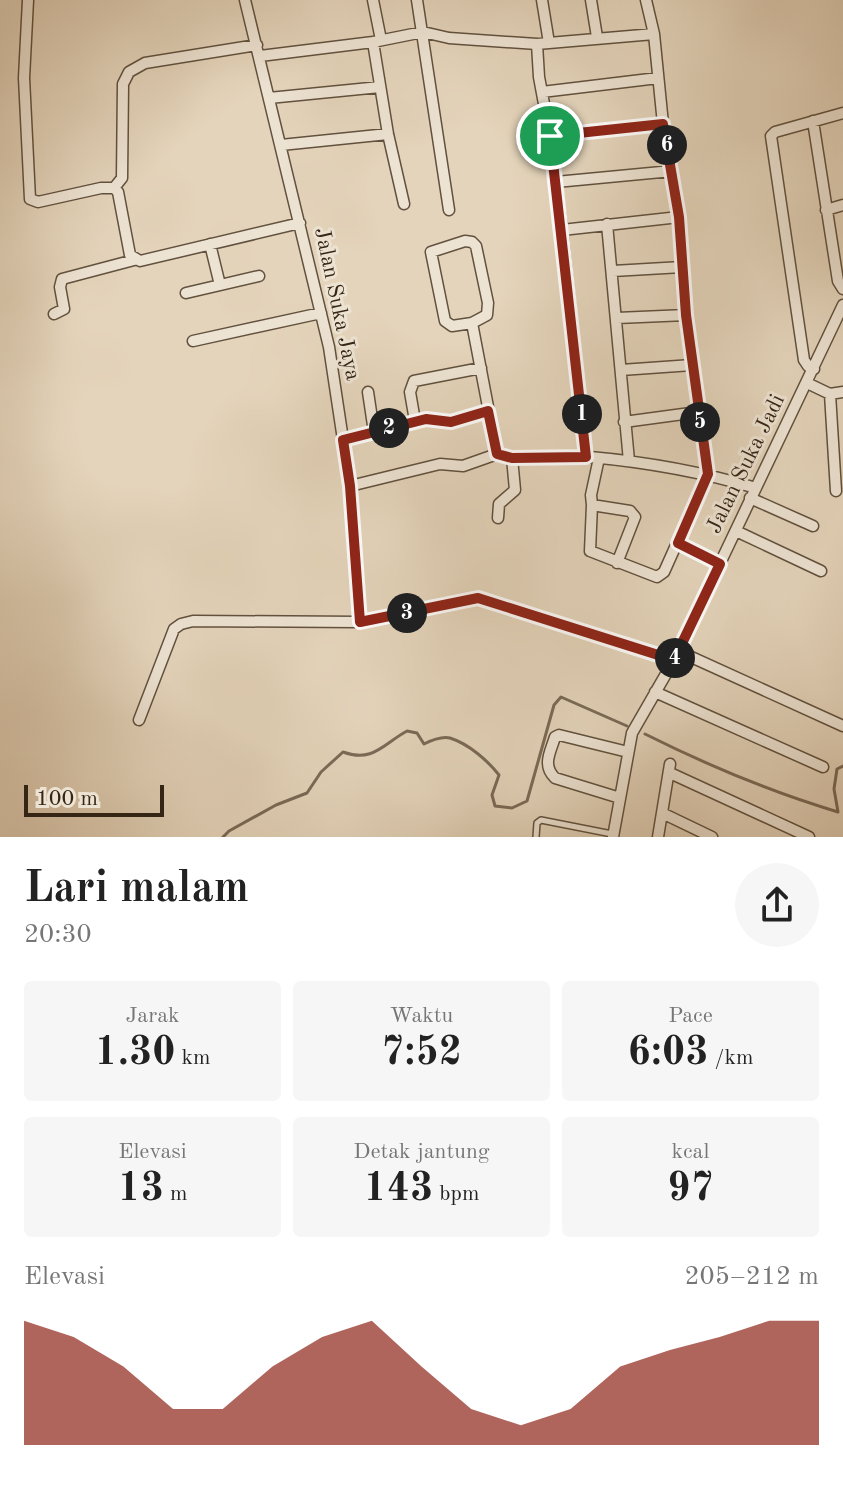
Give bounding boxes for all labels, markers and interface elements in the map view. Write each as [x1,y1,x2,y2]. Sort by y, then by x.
pin [516,102,584,170]
icon: arrive [528,114,572,158]
pin: 6 [647,125,687,165]
text: 6 [661,134,673,156]
street label: Jalan Suka Jaya [310,226,364,383]
street label: Jalan Suka Jadi [703,391,789,537]
pin: 1 [562,394,602,434]
pin: 5 [680,402,720,442]
text: 1 [576,403,588,425]
pin: 2 [369,408,409,448]
text: 5 [694,411,706,433]
text: 2 [383,417,395,439]
pin: 3 [387,593,427,633]
text: 3 [401,602,413,624]
pin: 4 [655,638,695,678]
text: 4 [669,647,681,669]
scale bar [24,781,164,817]
text: 100 m [36,788,98,810]
button: share [735,863,819,947]
text: Lari malam [24,867,249,911]
text: 20:30 [24,922,92,948]
text: Jarak [125,1005,180,1027]
text: Waktu [390,1005,453,1027]
text: Pace [668,1005,713,1027]
text: 1.30 [95,1034,175,1074]
text: 7:52 [381,1034,462,1074]
text: 6:03 [628,1034,708,1074]
text: km [175,1047,210,1069]
text: /km [708,1047,753,1069]
text: Elevasi [118,1141,187,1163]
text: Detak jantung [353,1141,490,1163]
text: kcal [672,1141,709,1163]
text: 13 [117,1170,164,1210]
text: 143 [364,1170,433,1210]
text: 97 [667,1170,714,1210]
text: m [164,1183,188,1205]
text: bpm [433,1183,479,1205]
text: Elevasi [24,1264,105,1290]
text: 205–212 m [684,1264,819,1290]

